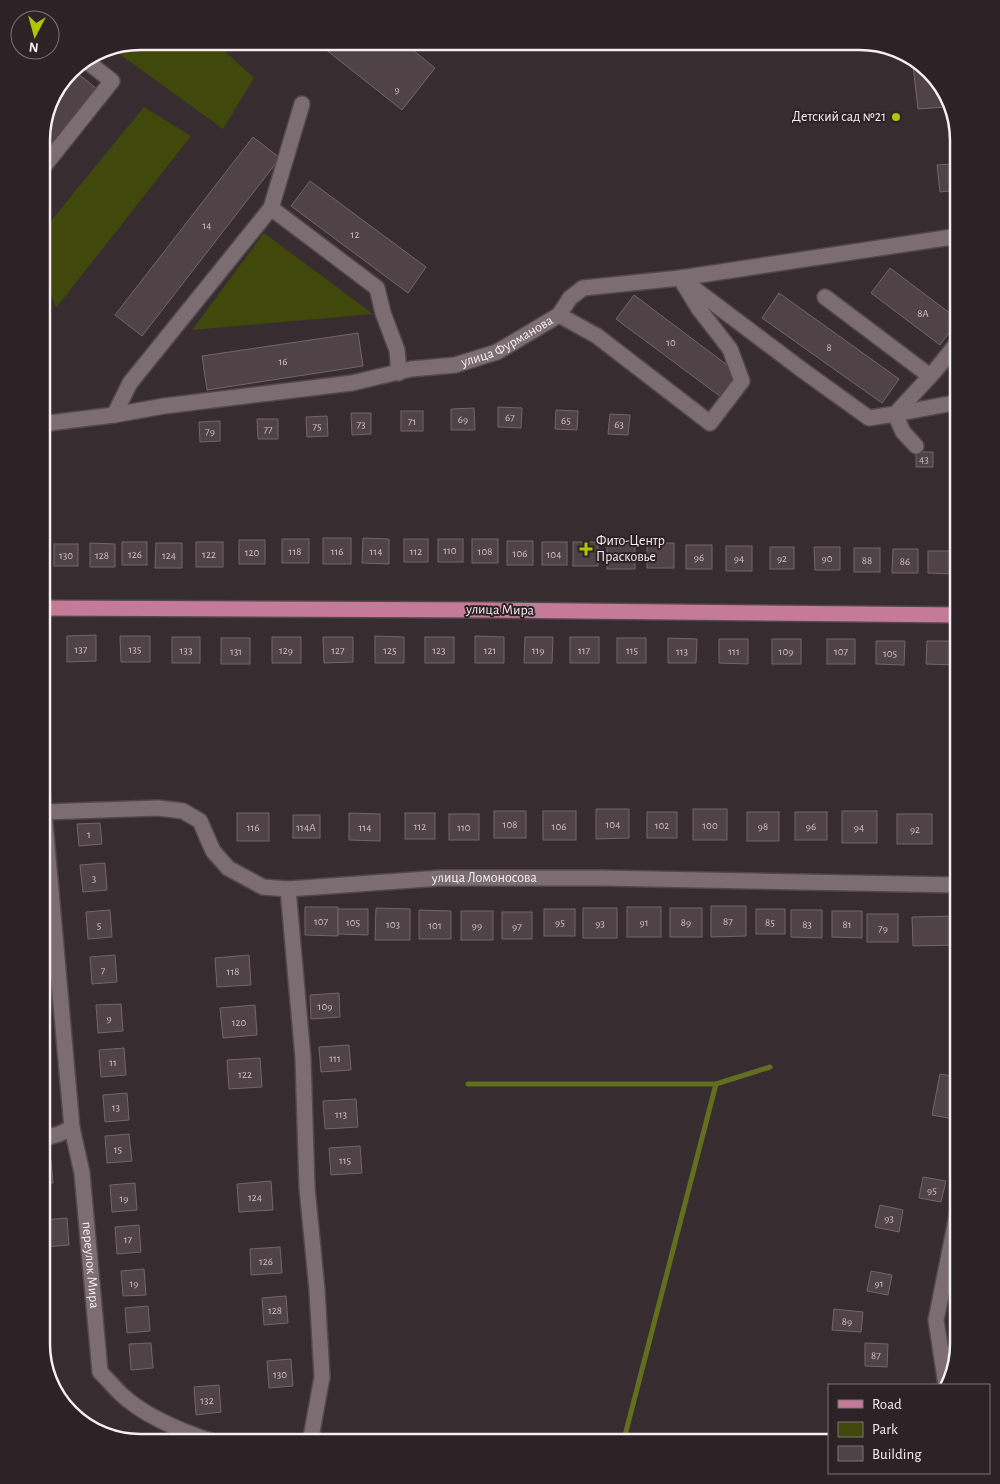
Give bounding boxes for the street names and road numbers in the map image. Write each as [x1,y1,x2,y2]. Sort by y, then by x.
street label: улица Фурманова [459,313,556,370]
street label: улица Мира [465,602,535,618]
street label: улица Ломоносова [430,871,538,886]
street label: переулок Мира [79,1221,101,1310]

